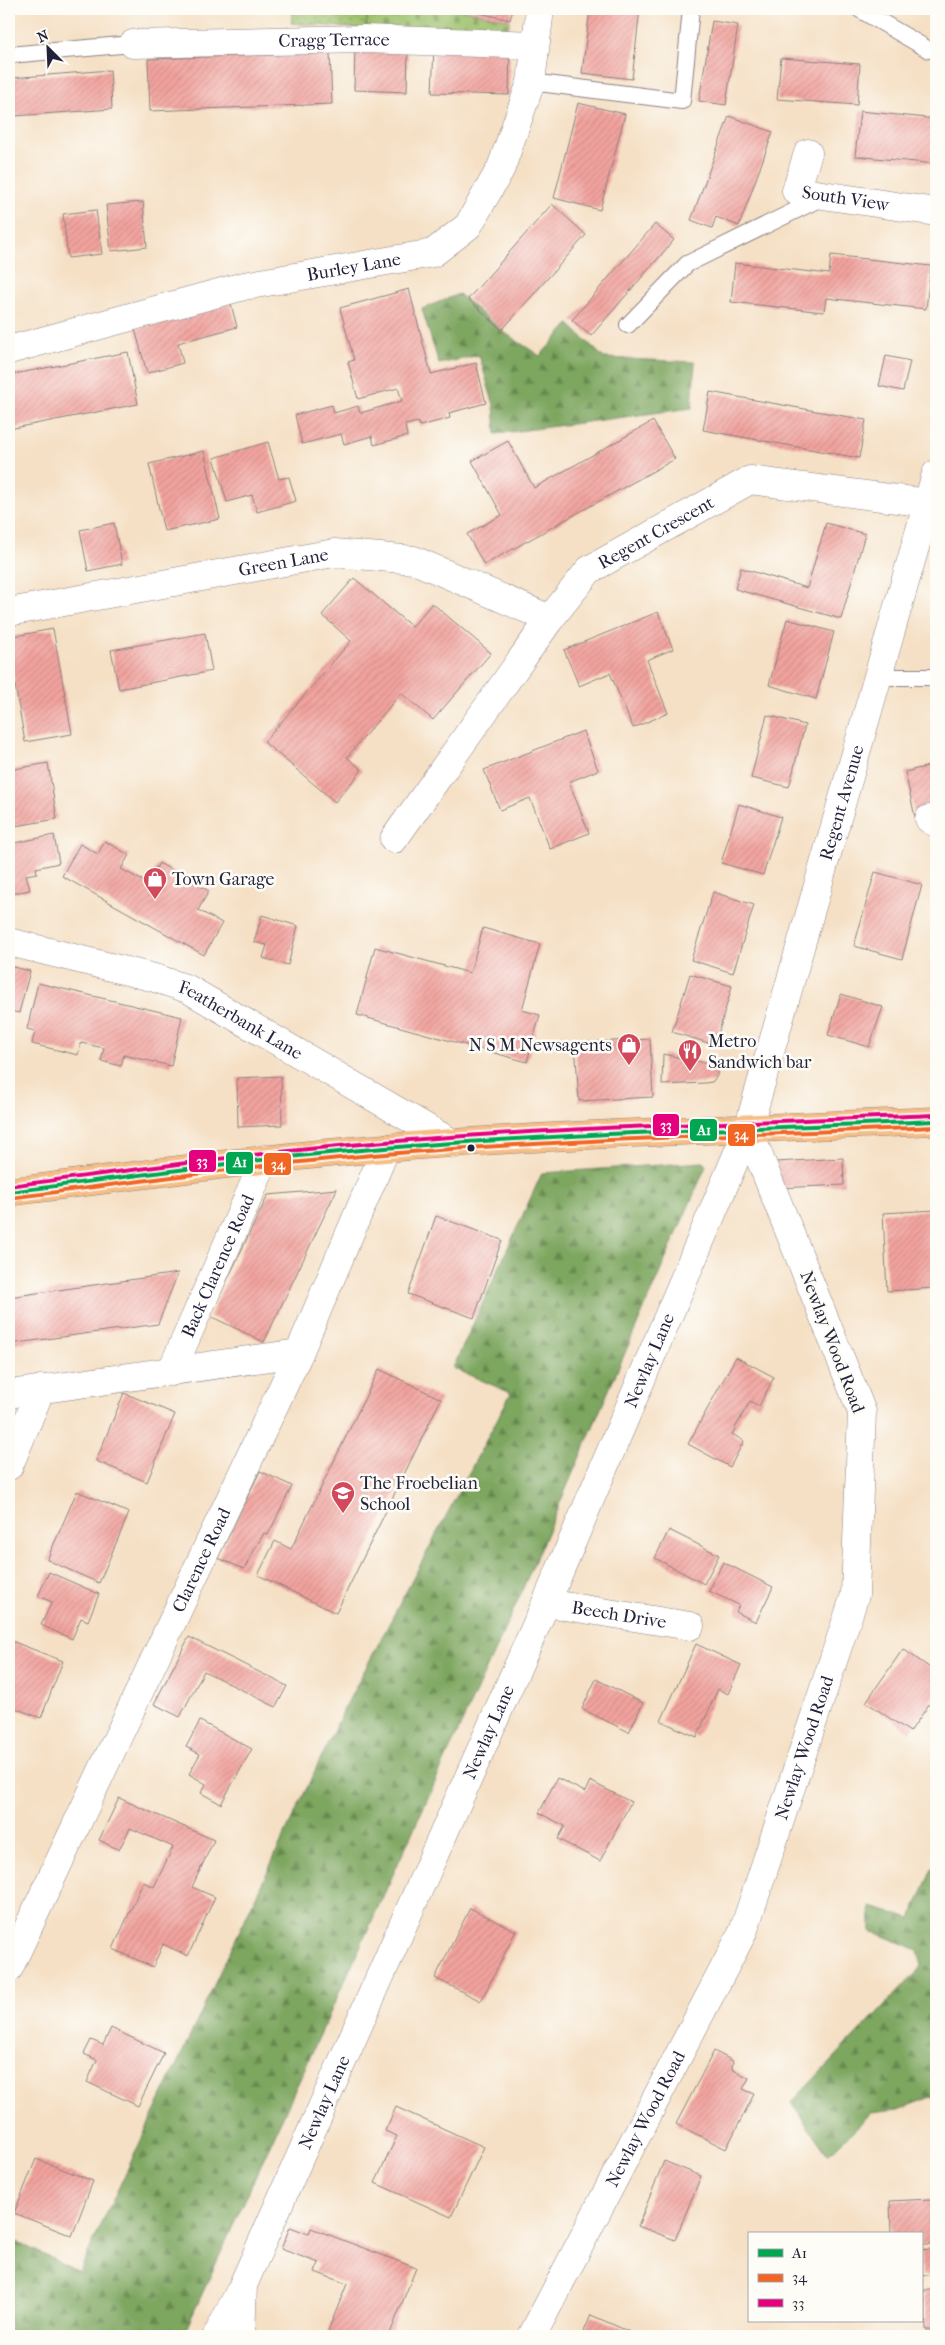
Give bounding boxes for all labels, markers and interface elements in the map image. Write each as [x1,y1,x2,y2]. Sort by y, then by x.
north arrow [22,22,72,72]
text: N [35,27,52,47]
street label: Cragg Terrace [278,28,390,51]
street label: South View [801,182,891,215]
street label: Burley Lane [305,248,402,285]
street label: Regent Crescent [594,492,718,573]
street label: Green Lane [237,544,330,581]
street label: Regent Avenue [815,743,868,863]
shop icon: Town Garage [142,866,168,900]
place label: Town Garage [172,869,275,890]
street label: Featherbank Lane [176,976,306,1064]
place label: Metro Sandwich bar [708,1031,812,1073]
shop icon: N S M Newsagents [616,1032,642,1066]
place label: N S M Newsagents [469,1035,612,1056]
restaurant icon: Metro Sandwich bar [677,1038,703,1072]
line badge: 33 [652,1113,680,1137]
text: 33 [660,1117,672,1134]
line badge: A1 [689,1118,718,1142]
text: A1 [696,1122,711,1139]
line badge: 34 [727,1123,756,1147]
text: 34 [734,1126,749,1143]
unlabelled marker [466,1143,476,1153]
line badge: 33 [188,1149,217,1173]
line badge: A1 [225,1151,254,1175]
line badge: 34 [263,1152,292,1176]
text: 33 [196,1153,208,1170]
text: A1 [232,1154,247,1171]
text: 34 [271,1156,286,1173]
street label: Back Clarence Road [177,1191,259,1341]
street label: Newlay Wood Road [795,1268,869,1416]
street label: Newlay Lane [620,1310,679,1411]
place label: The Froebelian School [360,1473,478,1515]
school or university icon: The Froebelian School [330,1480,356,1514]
street label: Clarence Road [168,1504,235,1616]
street label: Beech Drive [570,1597,668,1633]
street label: Newlay Wood Road [771,1673,838,1822]
street label: Newlay Lane [459,1682,519,1782]
street label: Newlay Wood Road [601,2047,690,2190]
street label: Newlay Lane [294,2052,354,2152]
legend [748,2232,922,2322]
text: A1 [791,2244,807,2262]
text: 34 [792,2268,808,2286]
text: 33 [792,2294,804,2312]

